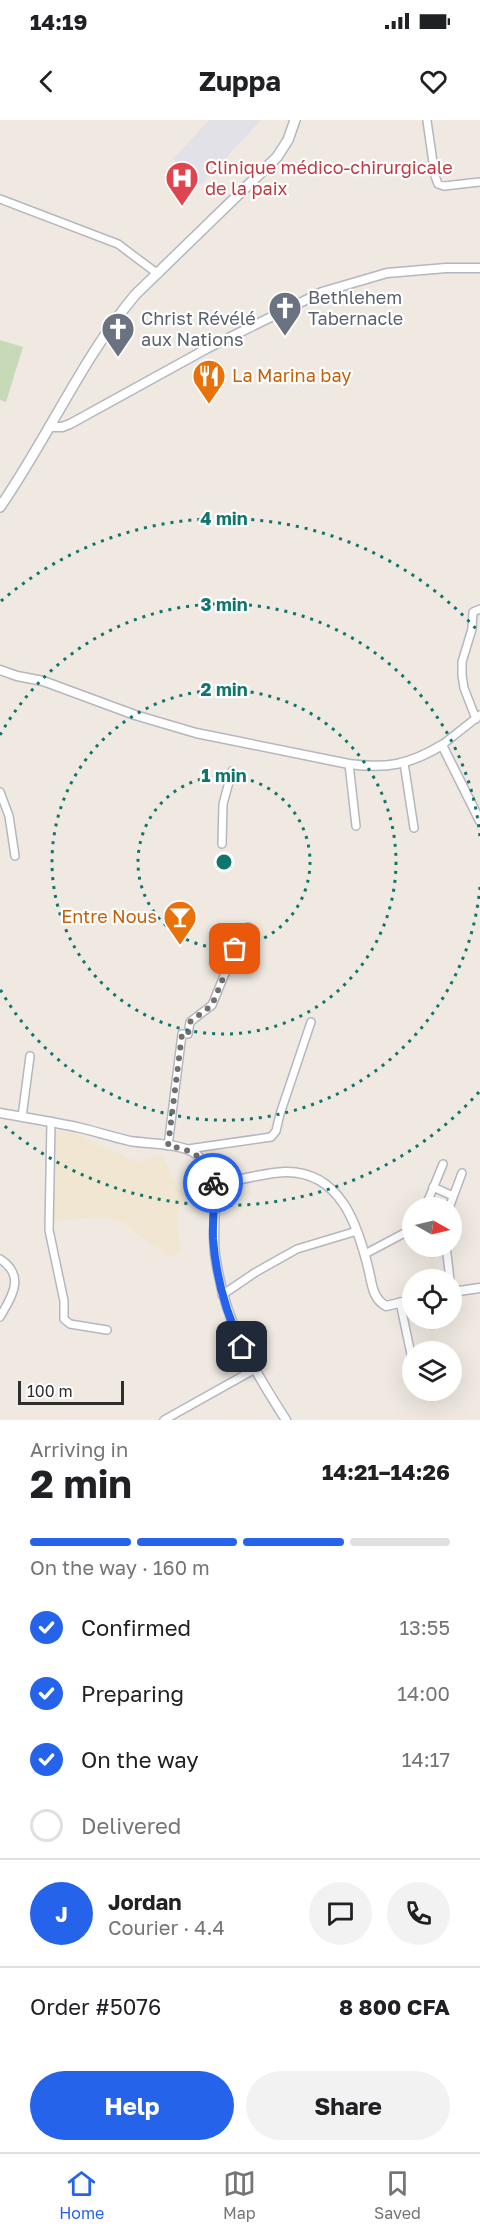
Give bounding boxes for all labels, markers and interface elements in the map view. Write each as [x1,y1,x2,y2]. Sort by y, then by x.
text: 14:19 [30,8,87,35]
icon: back [30,65,63,98]
text: Zuppa [199,65,281,97]
icon: heart [417,65,450,98]
place label: Clinique médico-chirurgicale de la paix [205,156,453,199]
hospital icon: Clinique médico-chirurgicale de la paix [164,160,200,207]
place label: Bethlehem Tabernacle [308,286,403,329]
church icon: Bethlehem Tabernacle [267,290,303,337]
place label: Christ Révélé aux Nations [141,307,256,350]
church icon: Christ Révélé aux Nations [100,311,136,358]
restaurant icon: La Marina bay [191,358,227,405]
place label: La Marina bay [232,364,351,386]
text: 4 min [200,507,248,529]
text: 3 min [200,593,248,615]
text: 2 min [200,678,248,700]
text: 1 min [201,764,247,786]
centre of rings [214,852,234,872]
bar icon: Entre Nous [162,899,198,946]
place label: Entre Nous [61,905,157,927]
pin [209,923,260,974]
icon: bag [218,932,251,965]
courier [183,1153,243,1213]
icon: bike [197,1167,230,1200]
north arrow [402,1197,462,1257]
map controls [402,1197,462,1401]
button: locate [402,1269,462,1329]
pin [216,1321,267,1372]
icon: home [225,1330,258,1363]
button: layers [402,1341,462,1401]
scale bar [18,1378,124,1406]
text: 100 m [27,1381,73,1401]
text: Arriving in [30,1437,128,1461]
text: 14:21–14:26 [322,1458,450,1485]
text: 2 min [30,1460,132,1507]
text: On the way · 160 m [30,1555,210,1579]
icon: check [30,1611,63,1644]
text: Confirmed [81,1614,191,1641]
text: 13:55 [399,1615,450,1639]
icon: check [30,1677,63,1710]
text: Preparing [81,1680,184,1707]
text: 14:00 [397,1681,450,1705]
icon: check [30,1743,63,1776]
text: On the way [81,1746,199,1773]
text: 14:17 [402,1747,450,1771]
text: Delivered [81,1812,181,1839]
button: chat [309,1882,372,1945]
button: phone [387,1882,450,1945]
text: Jordan [108,1888,182,1915]
text: J [55,1900,68,1927]
text: Courier · 4.4 [108,1915,225,1939]
text: Order #5076 [30,1993,161,2020]
text: 8 800 CFA [339,1993,450,2020]
button: Help [30,2071,234,2140]
button: Share [246,2071,450,2140]
tab: Home [59,2167,104,2223]
tab: Map [223,2167,256,2223]
tab: Saved [374,2167,421,2223]

